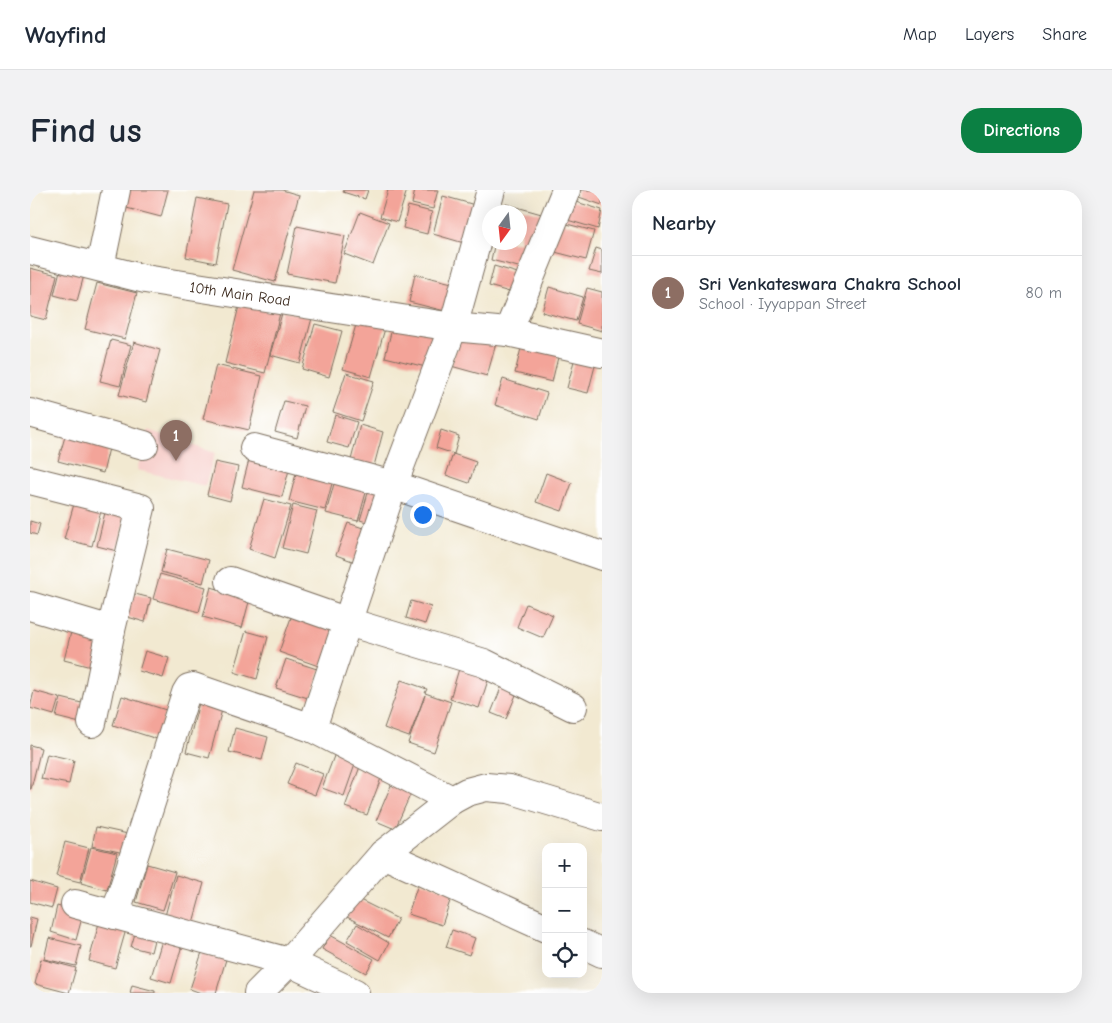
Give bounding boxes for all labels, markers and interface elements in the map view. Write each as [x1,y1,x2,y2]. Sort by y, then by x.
text: Wayfind [25,21,106,49]
text: Map [903,24,937,45]
text: Layers [965,24,1014,45]
text: Share [1042,24,1087,45]
button: Directions [961,108,1082,153]
text: Find us [30,110,142,151]
north arrow [482,205,527,250]
text: Nearby [652,211,716,235]
text: Sri Venkateswara Chakra School [699,273,961,295]
street label: 10th Main Road [188,278,292,310]
text: 1 [665,284,671,302]
text: 80 m [1025,284,1062,302]
text: School · Iyyappan Street [699,295,866,313]
pin: 1 [160,420,192,461]
your location [410,502,436,528]
map controls [542,843,587,978]
button: + [542,843,587,888]
button: − [542,888,587,933]
button: locate [542,933,587,978]

